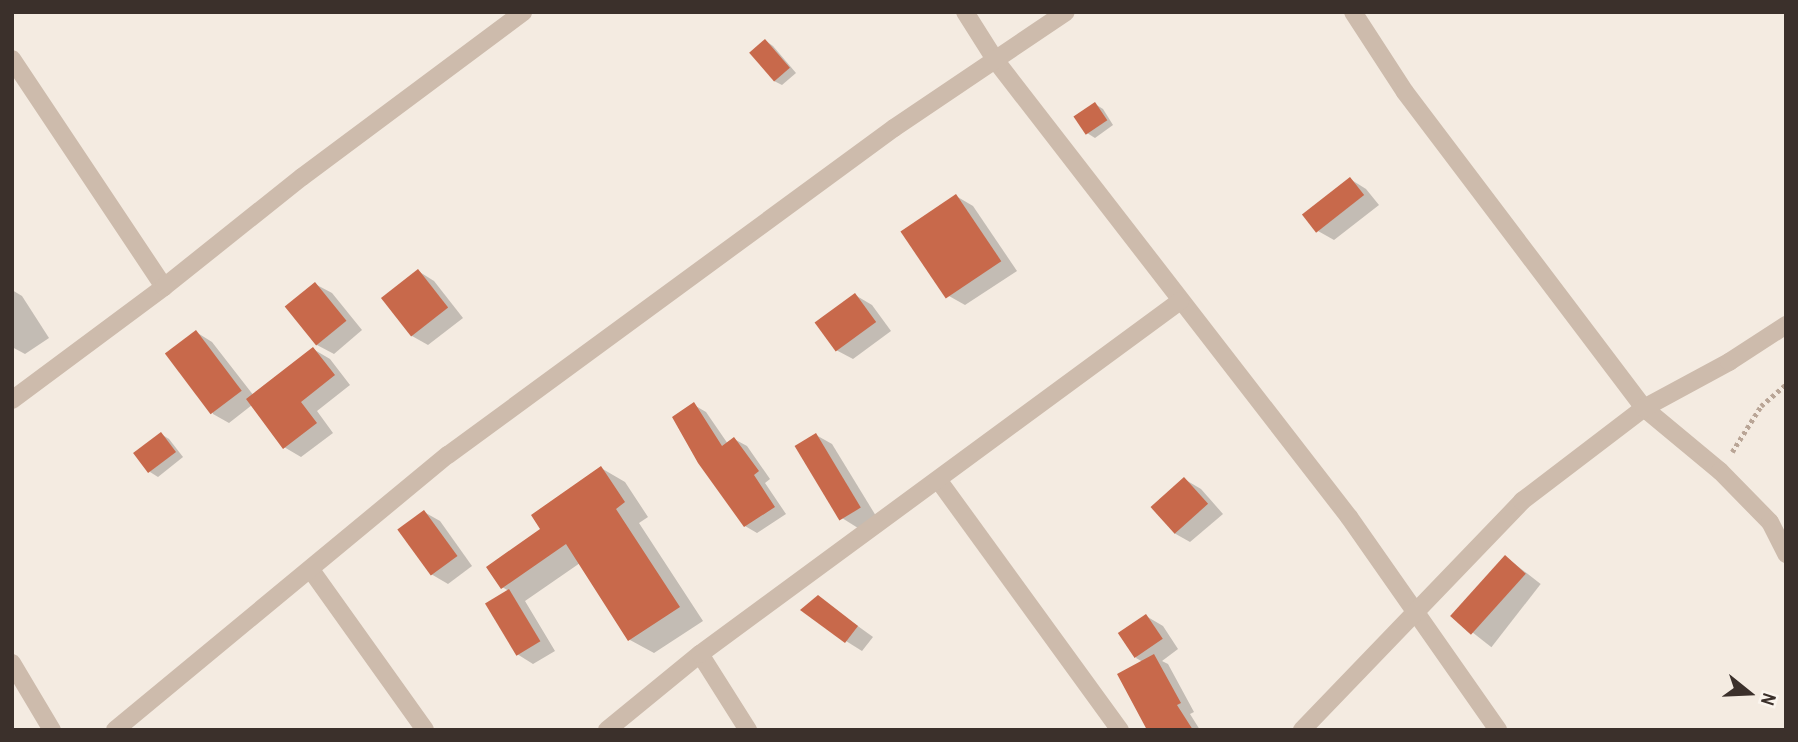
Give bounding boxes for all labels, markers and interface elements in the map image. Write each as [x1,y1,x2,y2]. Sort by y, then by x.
north arrow [1714,658,1784,728]
text: N [1755,690,1783,709]

